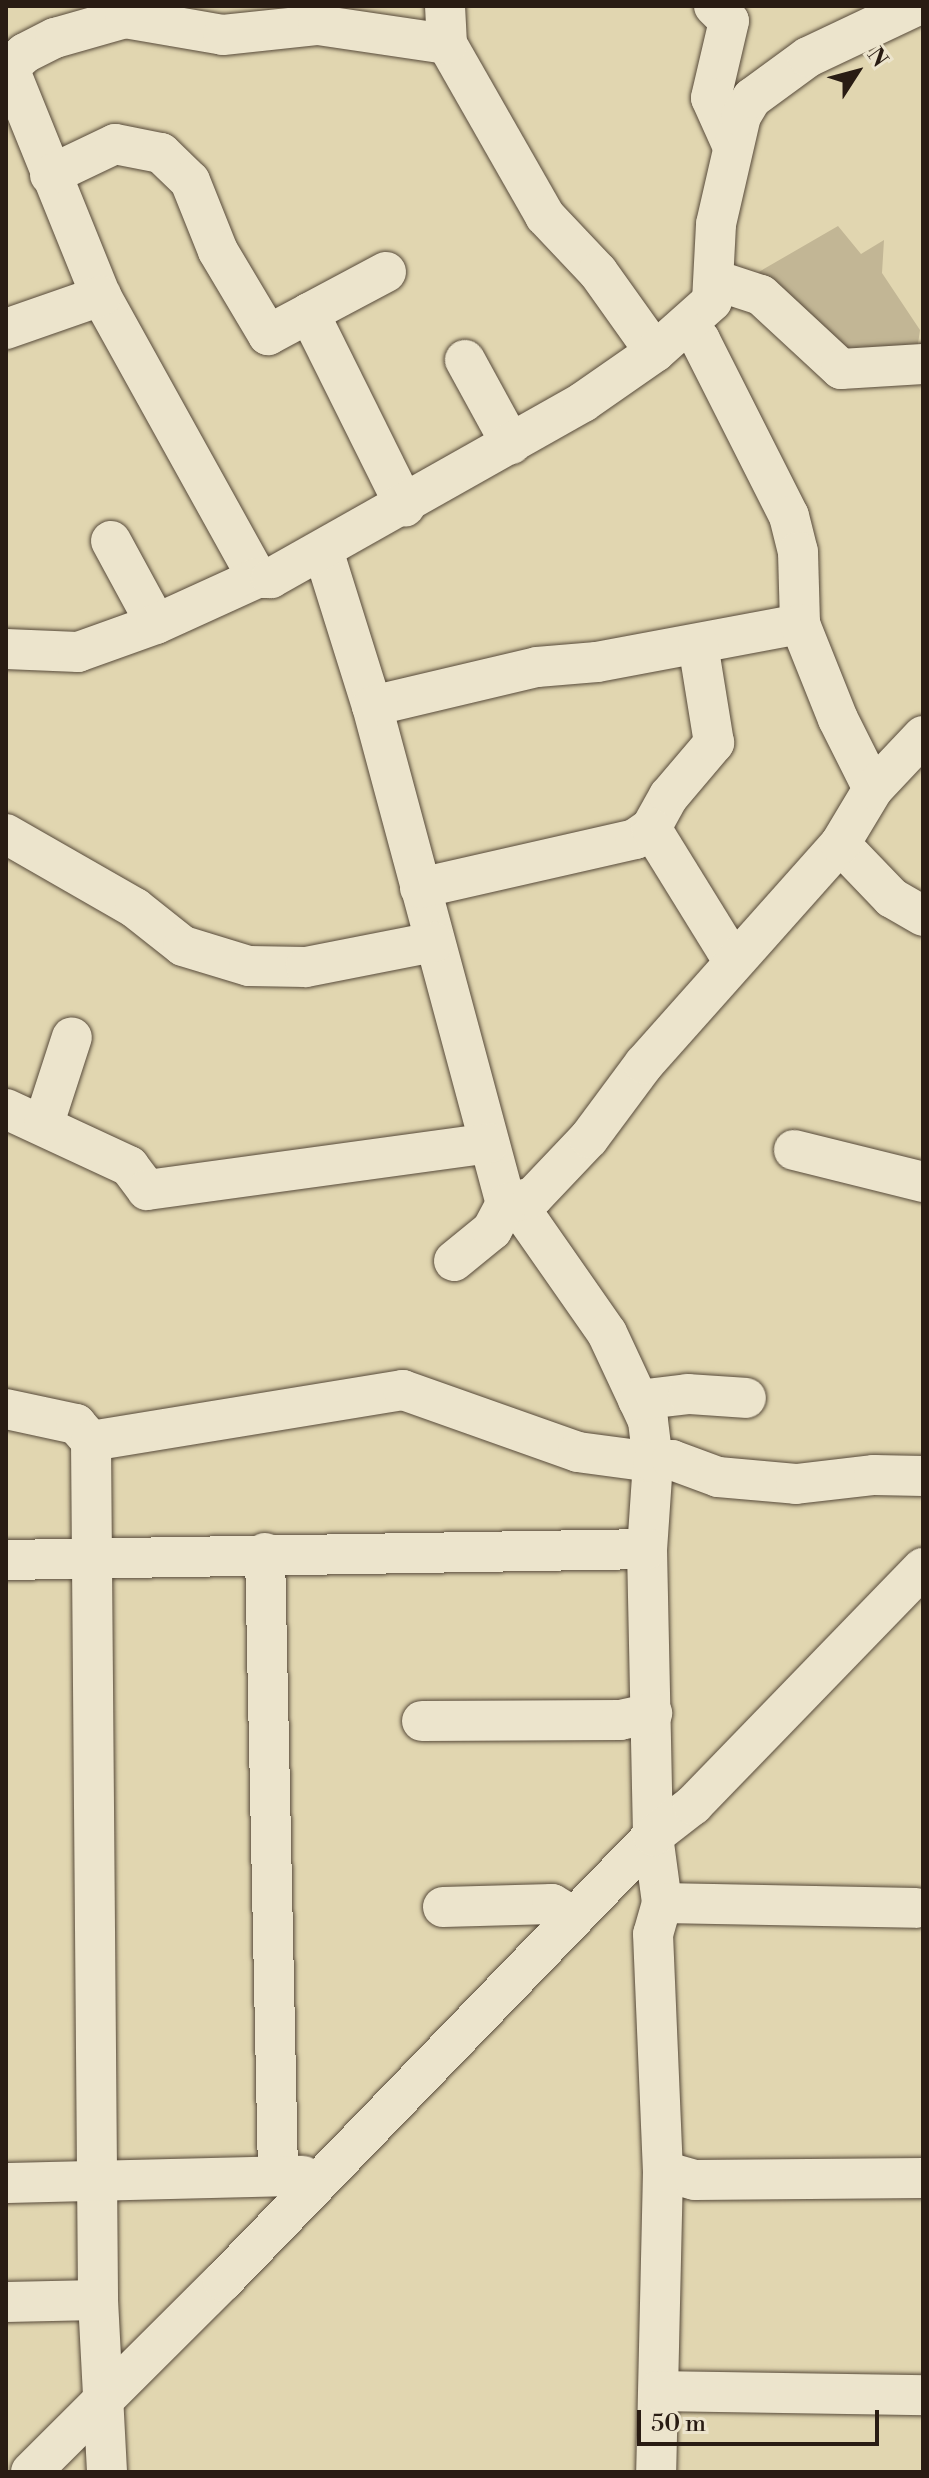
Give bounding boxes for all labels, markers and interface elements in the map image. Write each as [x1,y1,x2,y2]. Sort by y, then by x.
north arrow [817,32,897,112]
text: N [861,43,893,73]
scale bar [641,2394,883,2444]
text: 50 m [651,2409,706,2439]

